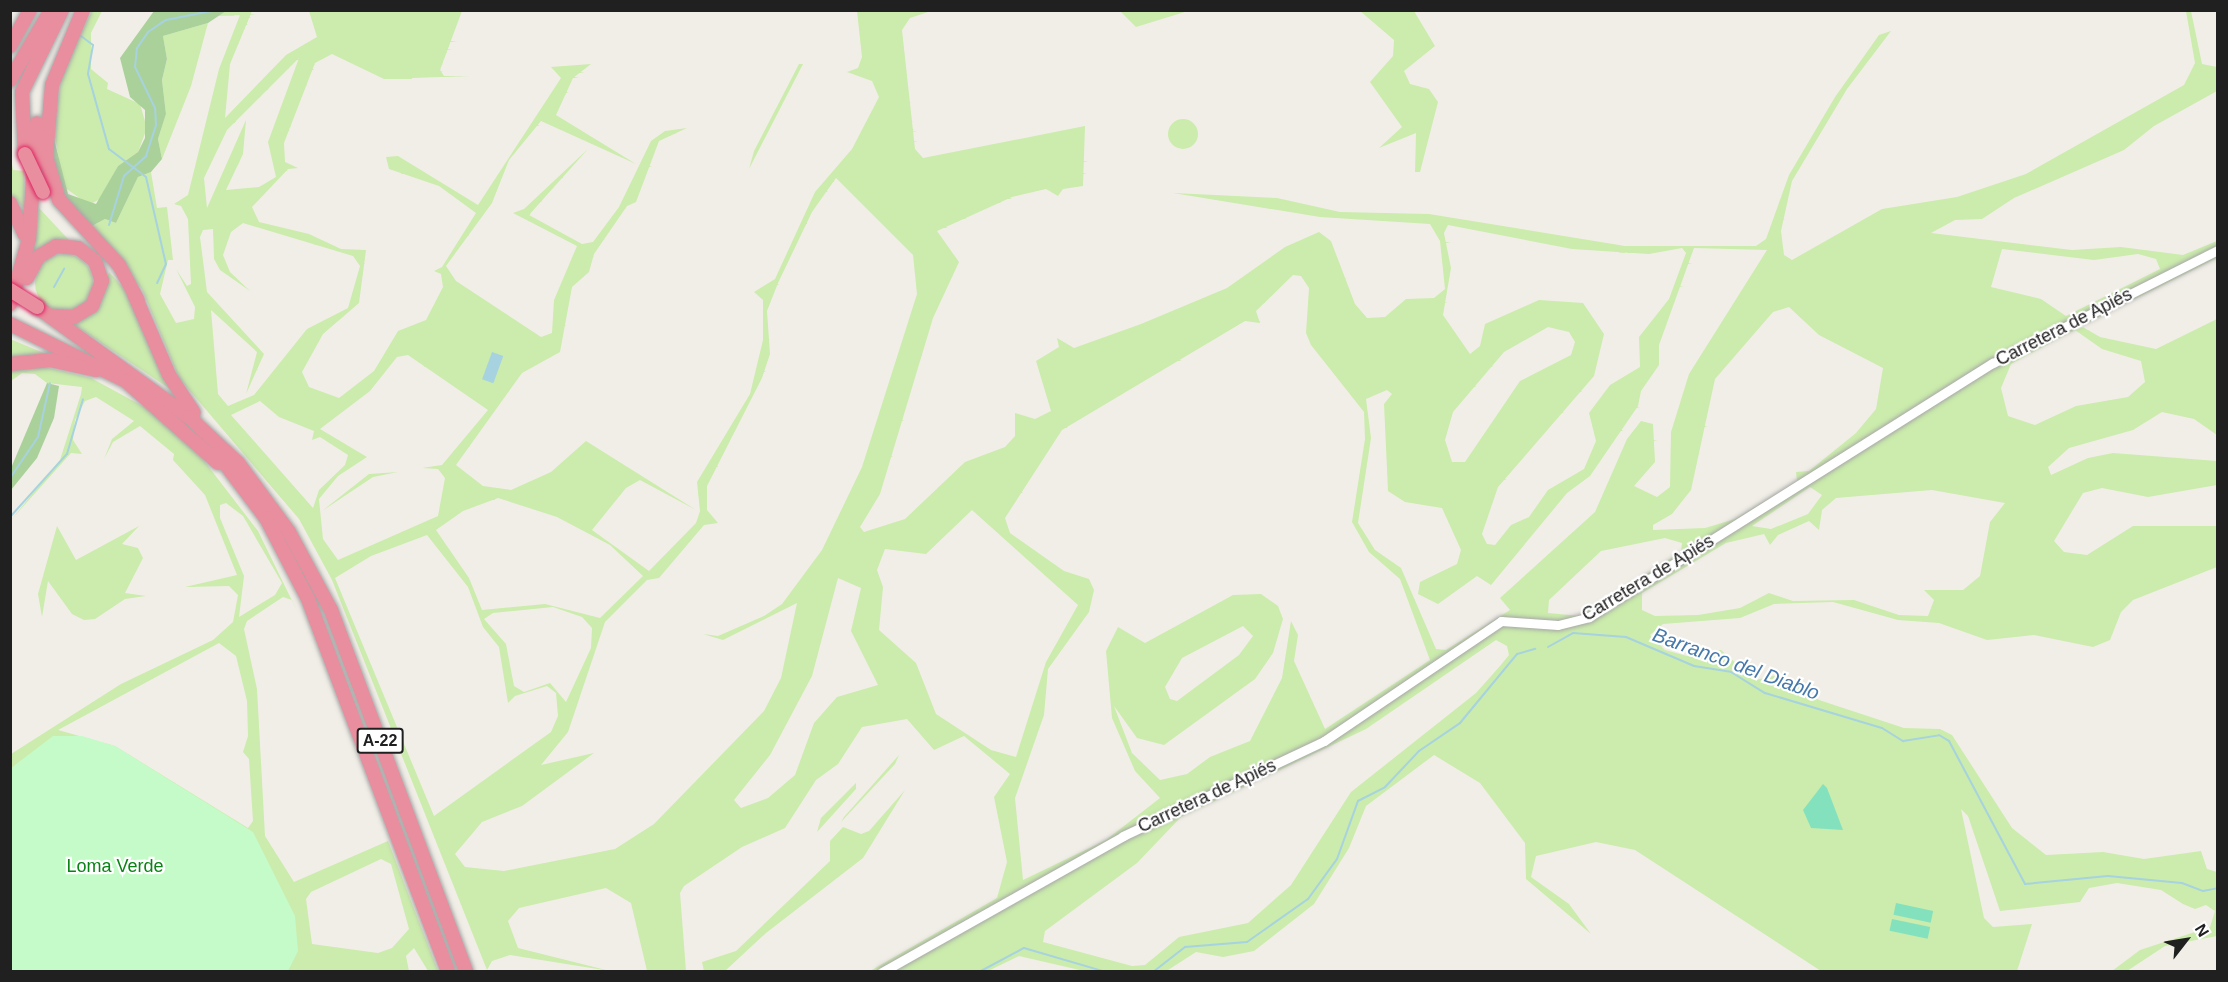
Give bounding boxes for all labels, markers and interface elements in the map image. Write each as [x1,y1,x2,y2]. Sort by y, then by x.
street label: Carretera de Apiés [1992,283,2136,371]
street label: Carretera de Apiés [1578,530,1718,626]
water label: Barranco del Diablo [1649,623,1823,705]
road number: A-22 [356,728,404,754]
street label: Carretera de Apiés [1134,754,1280,838]
park label: Loma Verde [66,855,164,877]
north arrow [2156,910,2216,970]
text: N [2192,921,2212,940]

